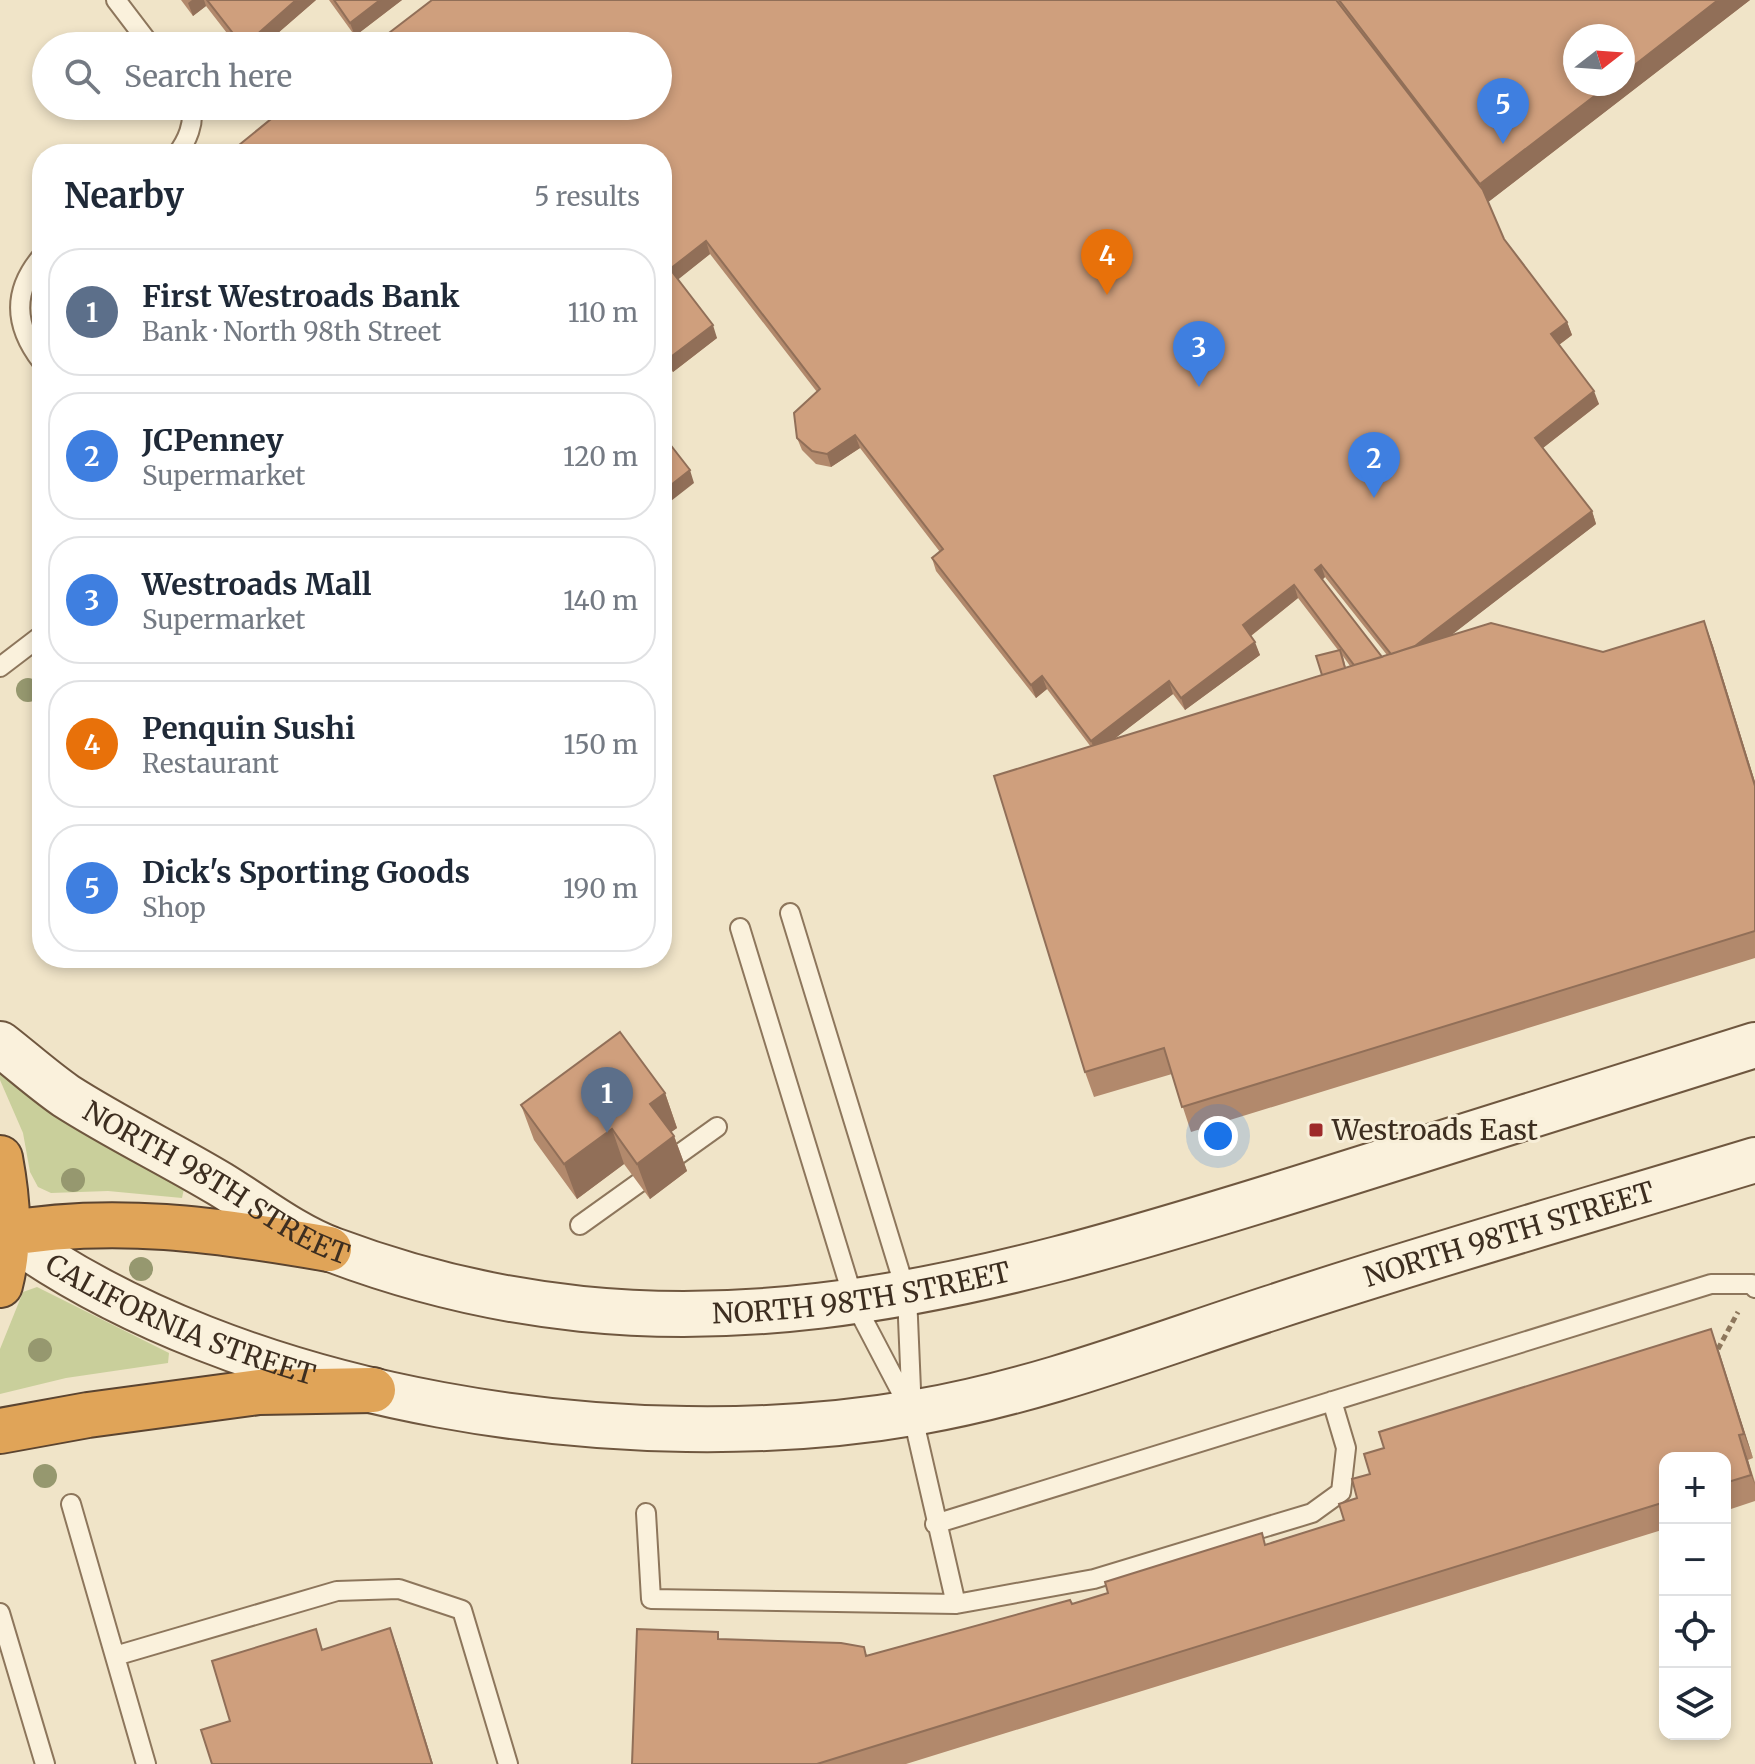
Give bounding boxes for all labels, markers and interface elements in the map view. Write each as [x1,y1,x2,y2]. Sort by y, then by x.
north arrow [1563,24,1635,96]
search box [32,32,672,120]
icon: search [60,54,104,98]
text: Search here [124,57,292,95]
pin: 5 [1477,78,1529,144]
text: Nearby [64,175,184,217]
text: 5 results [534,180,640,213]
pin: 4 [1081,229,1133,295]
text: First Westroads Bank [142,277,460,315]
text: 1 [86,296,98,329]
text: 110 m [568,296,638,329]
text: Bank · North 98th Street [142,315,442,348]
pin: 3 [1173,321,1225,387]
text: JCPenney [142,421,283,459]
pin: 2 [1348,432,1400,498]
text: 2 [84,440,100,473]
text: 120 m [563,440,638,473]
text: Supermarket [142,459,306,492]
text: Westroads Mall [142,565,372,603]
text: 3 [85,584,99,617]
text: 140 m [563,584,638,617]
text: Supermarket [142,603,306,636]
text: Penquin Sushi [142,709,355,747]
text: 4 [84,728,100,761]
text: 150 m [564,728,638,761]
text: Restaurant [142,747,279,780]
text: Dick's Sporting Goods [142,853,470,891]
text: 5 [84,872,100,905]
text: 190 m [563,872,638,905]
text: Shop [142,891,206,924]
pin: 1 [581,1067,633,1133]
street label: NORTH 98TH STREET [77,1093,354,1272]
place label: Westroads East [1331,1112,1538,1148]
your location [1198,1116,1238,1156]
marker: Westroads East [1307,1121,1325,1139]
street label: NORTH 98TH STREET [1359,1173,1658,1295]
street label: CALIFORNIA STREET [39,1246,320,1393]
street label: NORTH 98TH STREET [711,1253,1014,1332]
map controls [1659,1452,1731,1740]
button: + [1659,1452,1731,1524]
button: − [1659,1524,1731,1596]
button: locate [1659,1596,1731,1668]
button: layers [1659,1668,1731,1740]

